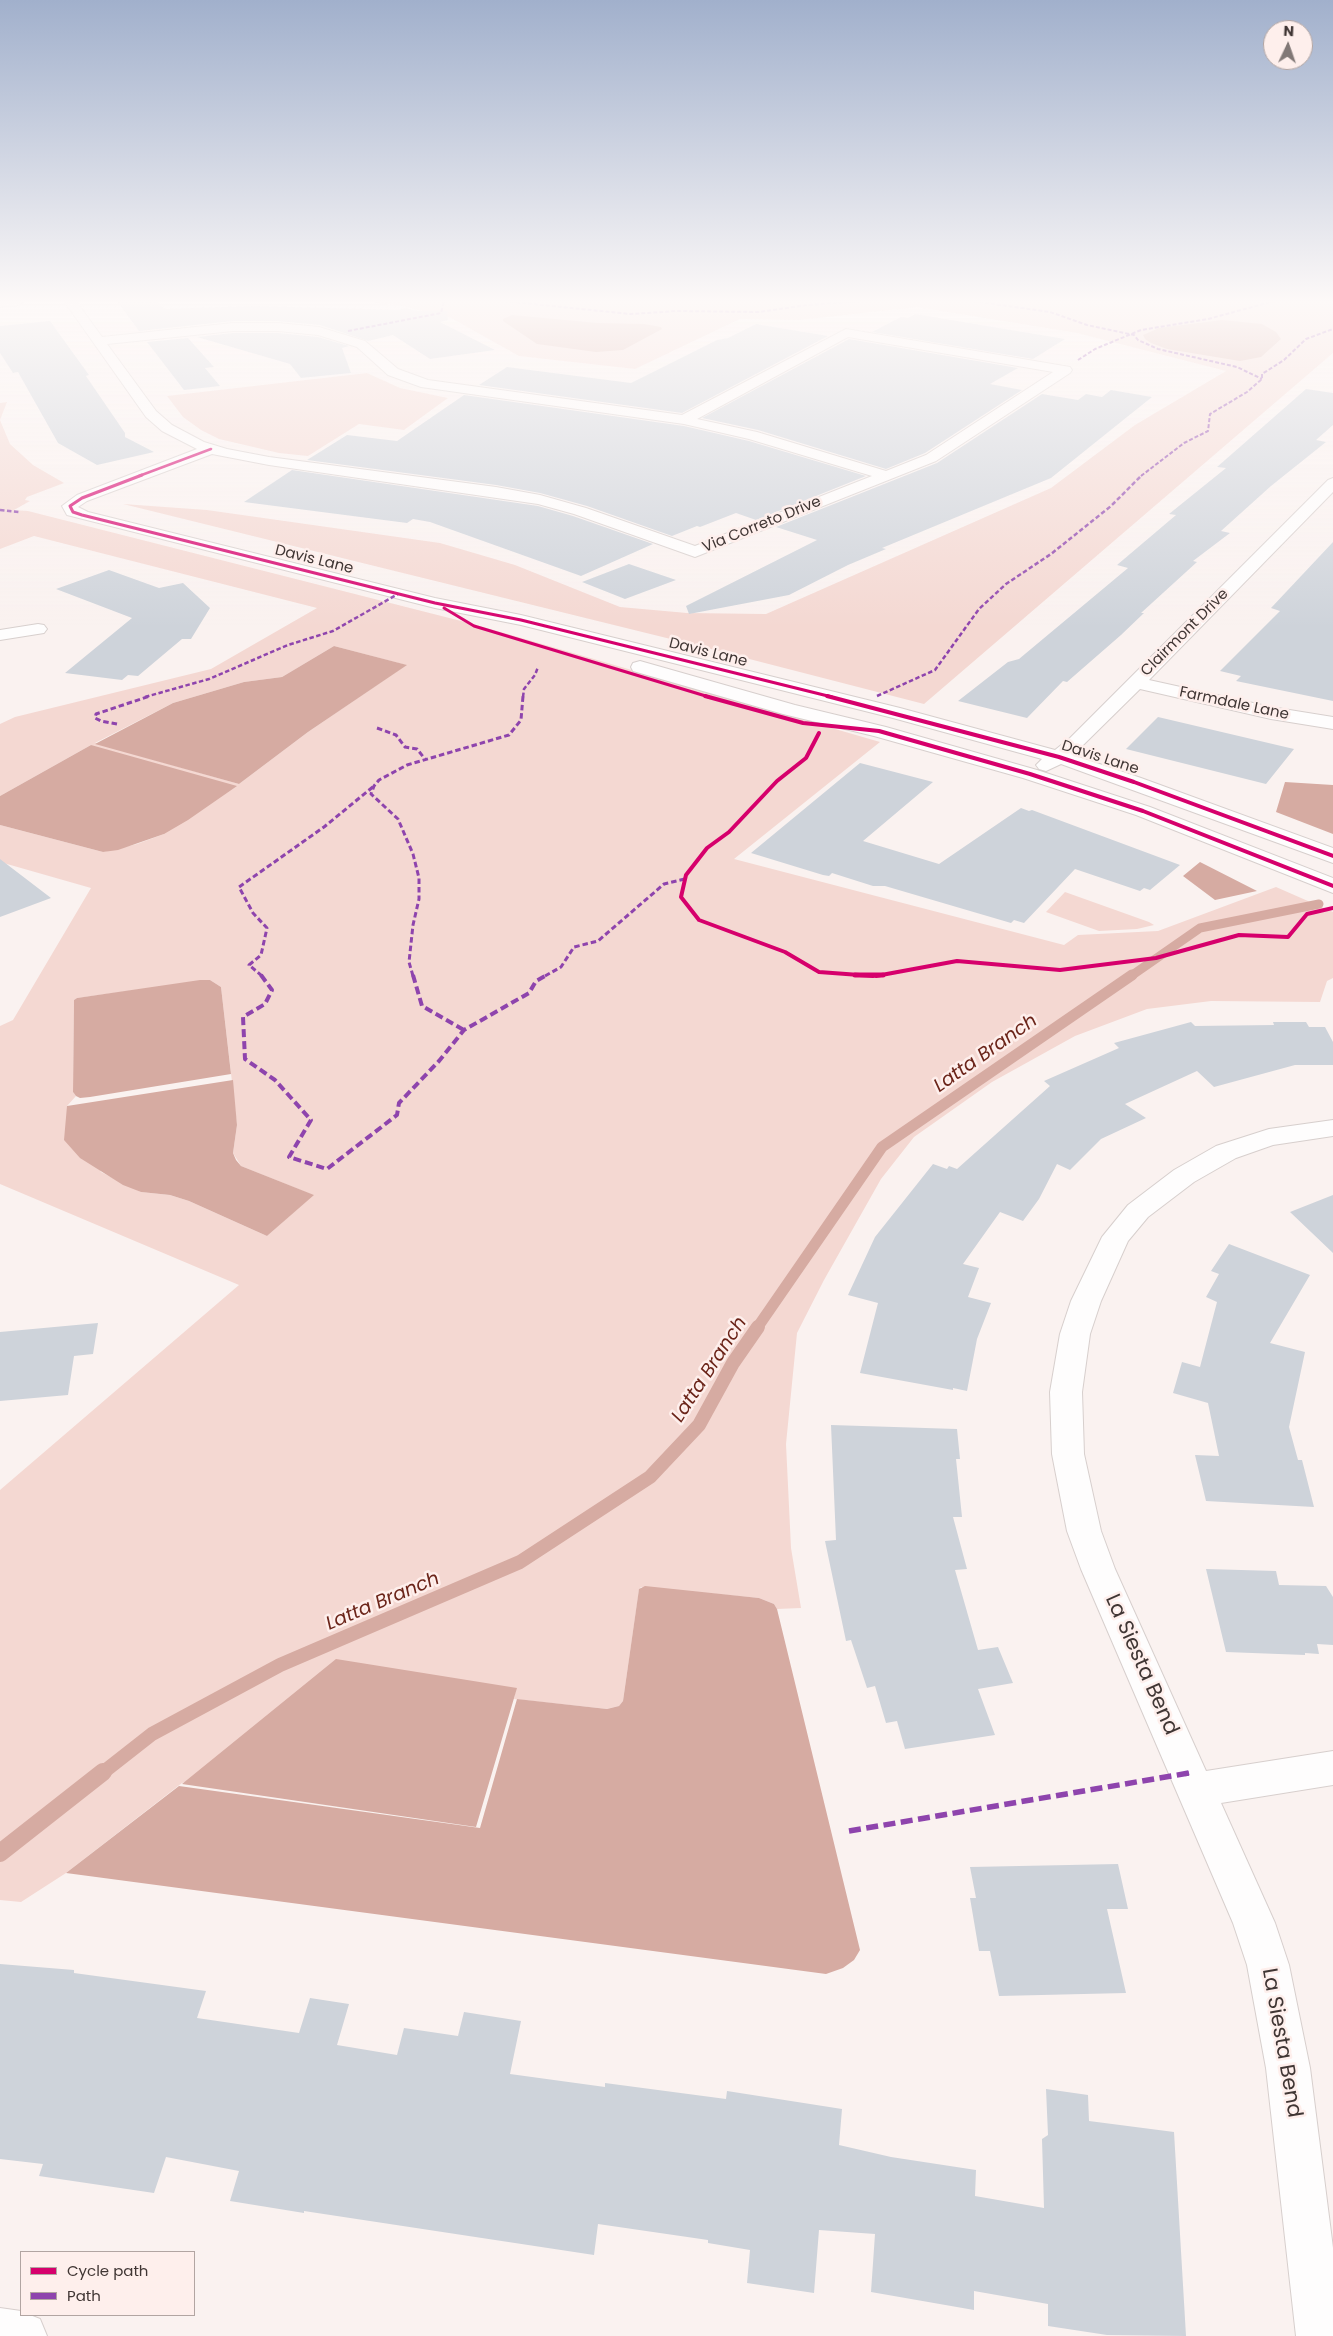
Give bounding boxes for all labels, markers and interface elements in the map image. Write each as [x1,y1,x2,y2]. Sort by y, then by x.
north arrow [1263,20,1313,70]
text: N [1283,21,1295,41]
street label: Via Correto Drive [700,493,824,557]
street label: Davis Lane [273,542,355,578]
street label: Clairmont Drive [1137,585,1233,681]
street label: Davis Lane [667,635,749,671]
street label: Farmdale Lane [1178,684,1290,724]
street label: Davis Lane [1059,737,1141,779]
water label: Latta Branch [930,1010,1042,1098]
water label: Latta Branch [668,1313,752,1427]
water label: Latta Branch [323,1568,443,1636]
street label: La Siesta Bend [1099,1591,1183,1739]
street label: La Siesta Bend [1255,1966,1307,2120]
legend [20,2251,195,2316]
text: Cycle path [67,2260,148,2281]
text: Path [67,2285,101,2306]

